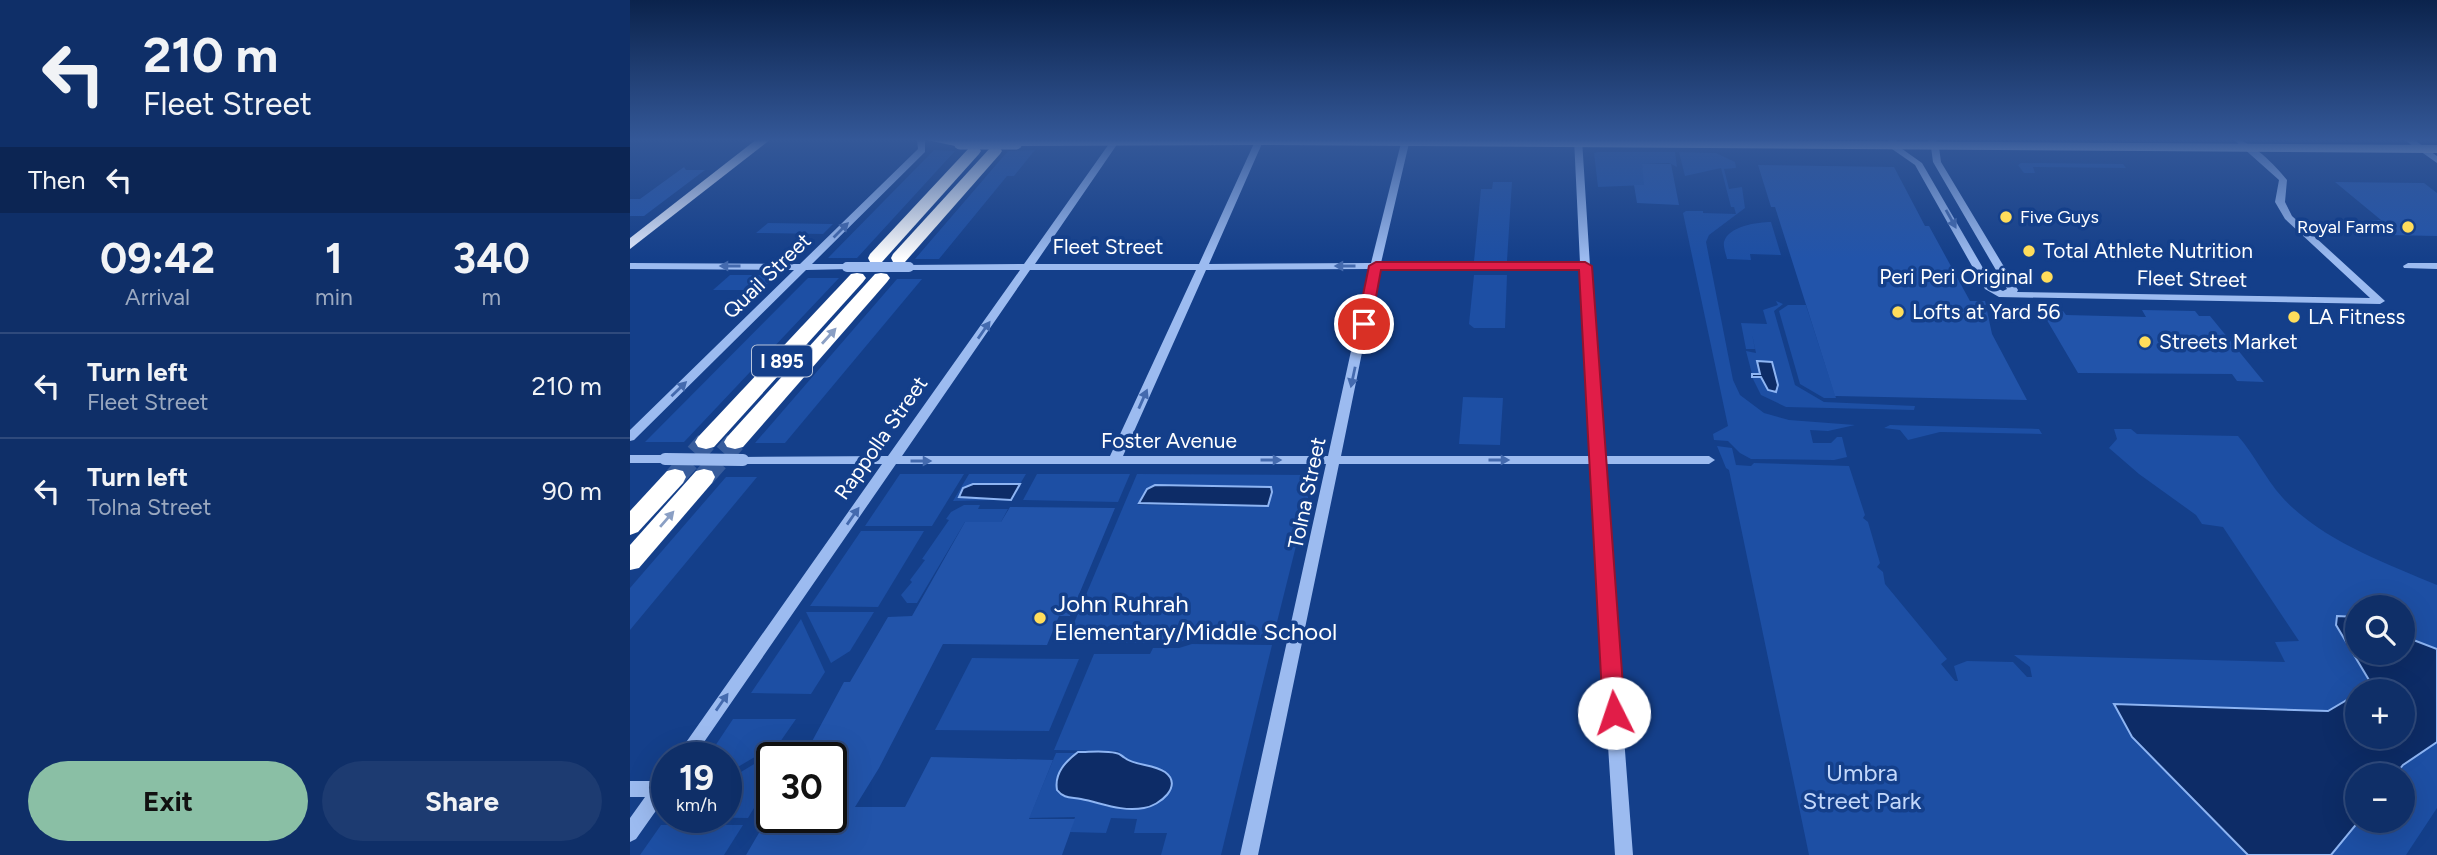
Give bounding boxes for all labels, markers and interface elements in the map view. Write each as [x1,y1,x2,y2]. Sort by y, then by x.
text: 210 m [143,25,278,84]
icon: left [28,28,119,119]
text: Fleet Street [143,85,312,123]
icon: left [100,161,138,199]
text: Then [28,164,86,196]
place label: Five Guys [2020,206,2099,228]
one-way arrow [1945,209,1957,228]
marker: Five Guys [1998,209,2014,225]
place label: Royal Farms [2297,216,2394,238]
marker: Royal Farms [2400,219,2416,235]
one-way arrow [833,222,849,238]
street label: Quail Street [718,228,816,324]
text: 09:42 [100,233,215,284]
text: 1 [325,233,343,284]
text: 340 [453,233,530,284]
street label: Fleet Street [1053,234,1163,259]
place label: Total Athlete Nutrition [2043,238,2253,263]
marker: Total Athlete Nutrition [2021,243,2037,259]
one-way arrow [718,260,740,272]
one-way arrow [1334,260,1356,272]
place label: Peri Peri Original [1879,264,2033,289]
street label: Fleet Street [2136,265,2248,292]
marker: Peri Peri Original [2039,269,2055,285]
text: Arrival [125,283,190,311]
text: min [315,283,353,311]
text: m [482,283,501,311]
pin [1334,294,1394,354]
place label: Lofts at Yard 56 [1912,299,2060,324]
marker: Lofts at Yard 56 [1890,304,1906,320]
place label: LA Fitness [2308,304,2405,329]
icon: arrive [1345,305,1383,343]
marker: LA Fitness [2286,309,2302,325]
one-way arrow [977,321,991,339]
one-way arrow [821,328,836,345]
place label: Streets Market [2159,329,2298,354]
marker: Streets Market [2137,334,2153,350]
road number: I 895 [752,346,812,376]
text: Turn left [87,356,188,388]
one-way arrow [1347,366,1358,388]
icon: left [28,367,66,405]
text: 210 m [532,370,602,402]
street label: Rappolla Street [829,371,932,504]
one-way arrow [670,382,687,398]
text: Fleet Street [87,388,208,416]
one-way arrow [1137,388,1148,409]
street label: Foster Avenue [1101,428,1237,453]
street label: Tolna Street [1282,435,1331,551]
one-way arrow [1260,454,1282,466]
one-way arrow [1488,454,1510,466]
one-way arrow [910,455,932,467]
text: Turn left [87,461,188,493]
icon: left [28,472,66,510]
text: 90 m [542,475,602,507]
text: Tolna Street [87,493,211,521]
one-way arrow [846,507,860,525]
one-way arrow [659,511,674,528]
place label: John Ruhrah Elementary/Middle School [1054,589,1337,646]
map controls [2345,595,2415,833]
button: search [2345,595,2415,665]
marker: John Ruhrah Elementary/Middle School [1032,610,1048,626]
position arrow [1577,676,1651,750]
button: + [2345,679,2415,749]
one-way arrow [715,693,729,711]
speed limit sign: 30 [756,742,847,833]
text: 19 [679,757,714,799]
park label: Umbra Street Park [1803,758,1922,815]
button: Exit [28,761,308,841]
button: Share [322,761,602,841]
button: − [2345,763,2415,833]
text: km/h [676,794,717,816]

